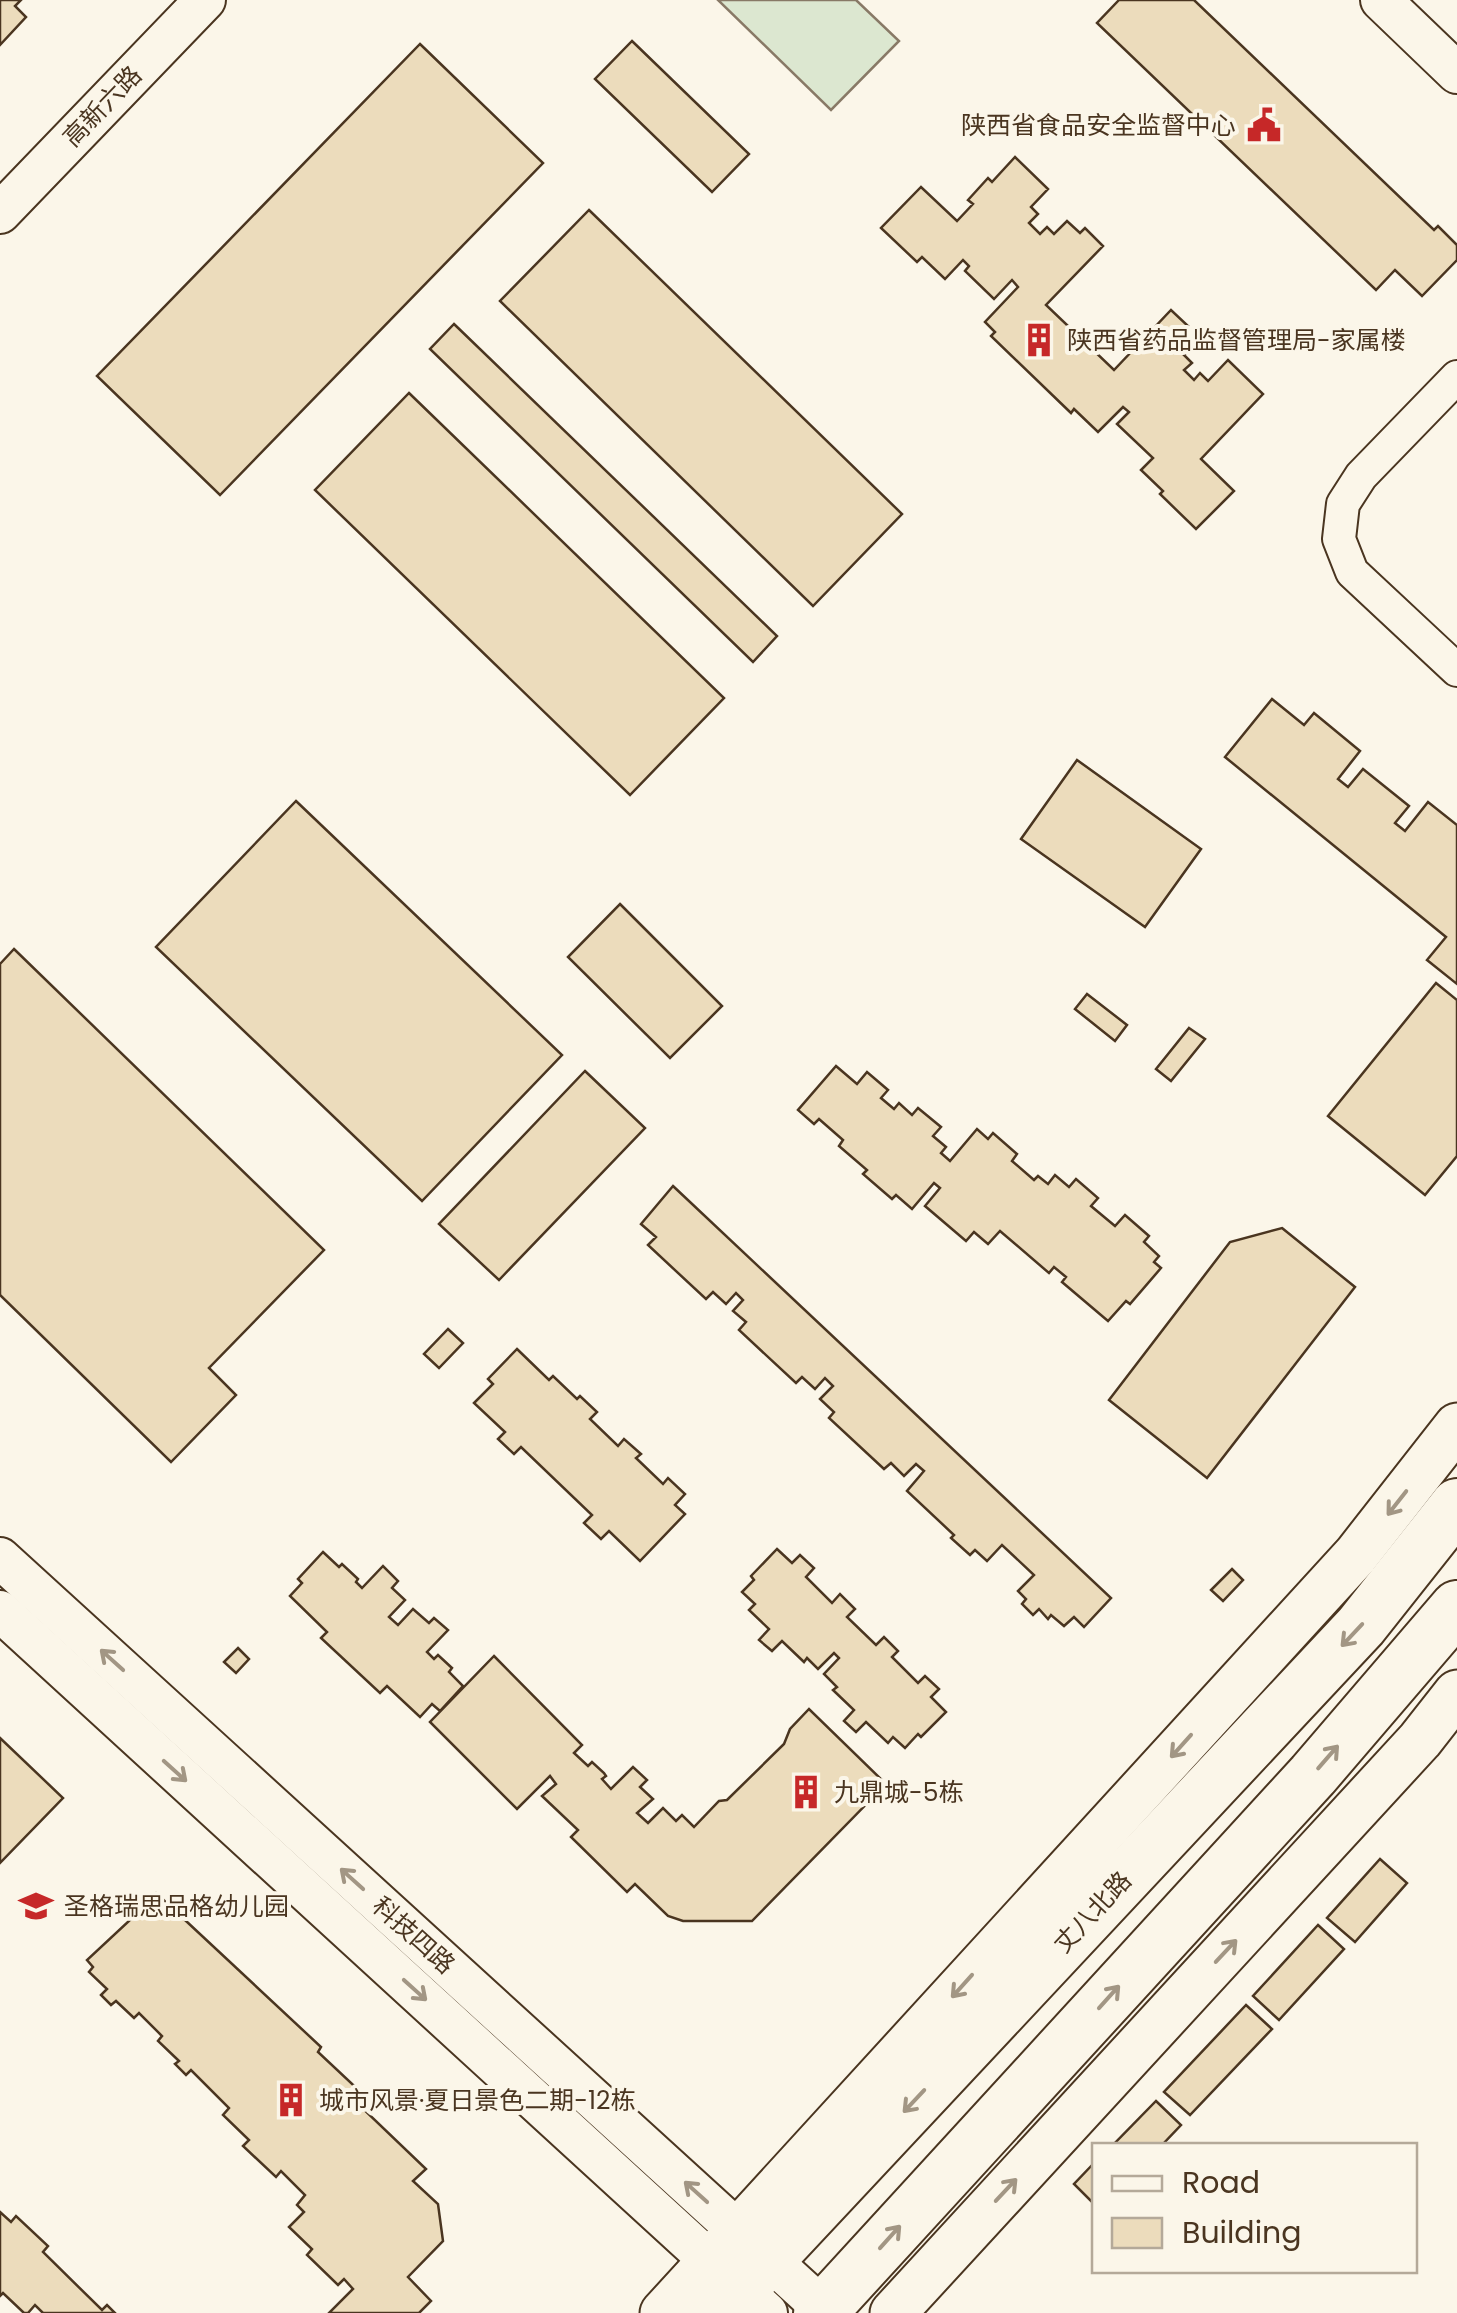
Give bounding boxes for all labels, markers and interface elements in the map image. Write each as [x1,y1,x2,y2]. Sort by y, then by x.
street label: 高新六路 [55,58,150,154]
public building icon: 陕西省食品安全监督中心 [1245,106,1283,144]
place label: 陕西省食品安全监督中心 [961,108,1236,143]
building icon: 陕西省药品监督管理局-家属楼 [1020,321,1058,359]
place label: 陕西省药品监督管理局-家属楼 [1067,323,1406,358]
one-way arrow [1386,1489,1407,1516]
one-way arrow [1341,1622,1364,1647]
one-way arrow [100,1649,125,1672]
one-way arrow [1170,1733,1193,1758]
one-way arrow [1317,1745,1340,1770]
one-way arrow [162,1759,187,1782]
building icon: 九鼎城-5栋 [787,1773,825,1811]
place label: 九鼎城-5栋 [834,1775,963,1810]
street label: 丈八北路 [1045,1864,1139,1961]
one-way arrow [340,1867,365,1890]
school or university icon: 圣格瑞思品格幼儿园 [17,1887,55,1925]
place label: 圣格瑞思品格幼儿园 [64,1889,289,1924]
street label: 科技四路 [365,1889,463,1982]
one-way arrow [1214,1938,1238,1964]
one-way arrow [951,1973,974,1998]
one-way arrow [402,1978,427,2001]
one-way arrow [1098,1985,1121,2010]
building icon: 城市风景·夏日景色二期-12栋 [272,2081,310,2119]
place label: 城市风景·夏日景色二期-12栋 [319,2083,635,2118]
one-way arrow [902,2089,926,2113]
legend [1092,2143,1417,2273]
text: Road [1182,2161,1260,2204]
one-way arrow [995,2178,1018,2203]
one-way arrow [684,2181,709,2204]
text: Building [1182,2211,1302,2254]
one-way arrow [878,2225,901,2250]

